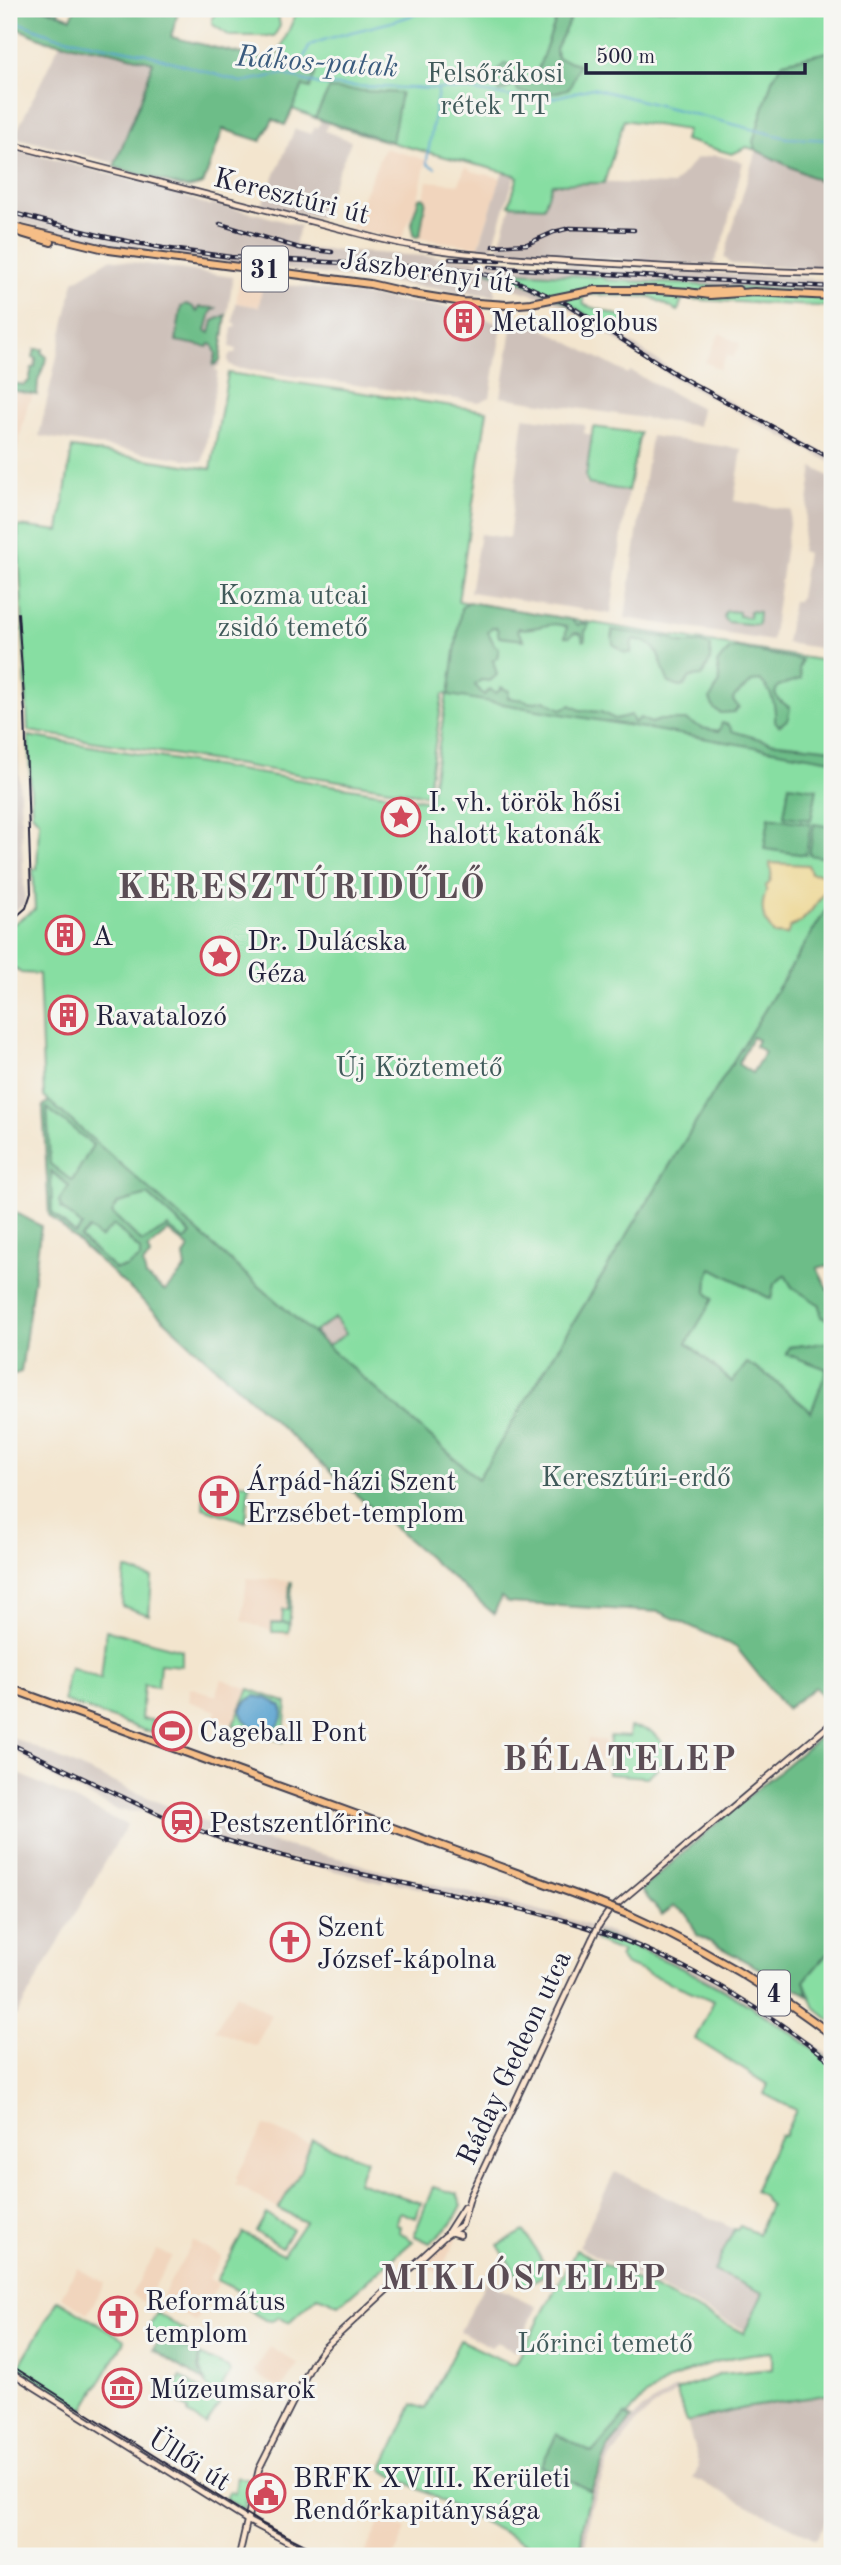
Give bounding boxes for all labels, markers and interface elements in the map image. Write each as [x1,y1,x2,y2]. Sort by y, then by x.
scale bar [586,32,804,76]
water label: Rákos-patak [234,42,399,84]
text: 500 m [596,47,655,68]
park label: Felsőrákosi rétek TT [427,61,563,121]
street label: Keresztúri út [211,165,372,231]
road number: 31 [242,246,288,292]
street label: Jászberényi út [338,247,515,299]
building icon: Metalloglobus [443,300,485,342]
place label: Metalloglobus [491,310,658,338]
park label: Kozma utcai zsidó temető [218,583,368,643]
place label: I. vh. török hősi halott katonák [428,790,621,850]
place icon: I. vh. török hősi halott katonák [380,796,422,838]
district label: KERESZTÚRIDŰLŐ [117,864,487,906]
building icon: A [44,914,86,956]
place label: A [92,924,113,952]
place label: Dr. Dulácska Géza [247,929,407,989]
place icon: Dr. Dulácska Géza [199,935,241,977]
building icon: Ravatalozó [47,994,89,1036]
place label: Ravatalozó [95,1004,227,1032]
park label: Új Köztemető [335,1050,503,1083]
place label: Árpád-házi Szent Erzsébet-templom [246,1464,465,1529]
park label: Keresztúri-erdő [541,1465,731,1493]
church icon: Árpád-házi Szent Erzsébet-templom [198,1475,240,1517]
sports icon: Cageball Pont [151,1710,193,1752]
place label: Cageball Pont [199,1720,367,1748]
district label: BÉLATELEP [502,1737,738,1778]
station icon: Pestszentlőrinc [161,1801,203,1843]
place label: Pestszentlőrinc [209,1811,392,1839]
place label: Szent József-kápolna [317,1915,496,1975]
church icon: Szent József-kápolna [269,1921,311,1963]
street label: Ráday Gedeon utca [454,1947,578,2170]
road number: 4 [758,1970,790,2016]
district label: MIKLÓSTELEP [381,2255,667,2297]
place label: Református templom [145,2289,286,2349]
church icon: Református templom [97,2295,139,2337]
park label: Lőrinci temető [517,2331,693,2359]
museum icon: Múzeumsarok [101,2367,143,2409]
place label: Múzeumsarok [149,2377,316,2405]
street label: Üllői út [142,2422,237,2498]
place label: BRFK XVIII. Kerületi Rendőrkapitánysága [293,2466,570,2526]
public building icon: BRFK XVIII. Kerületi Rendőrkapitánysága [245,2472,287,2514]

